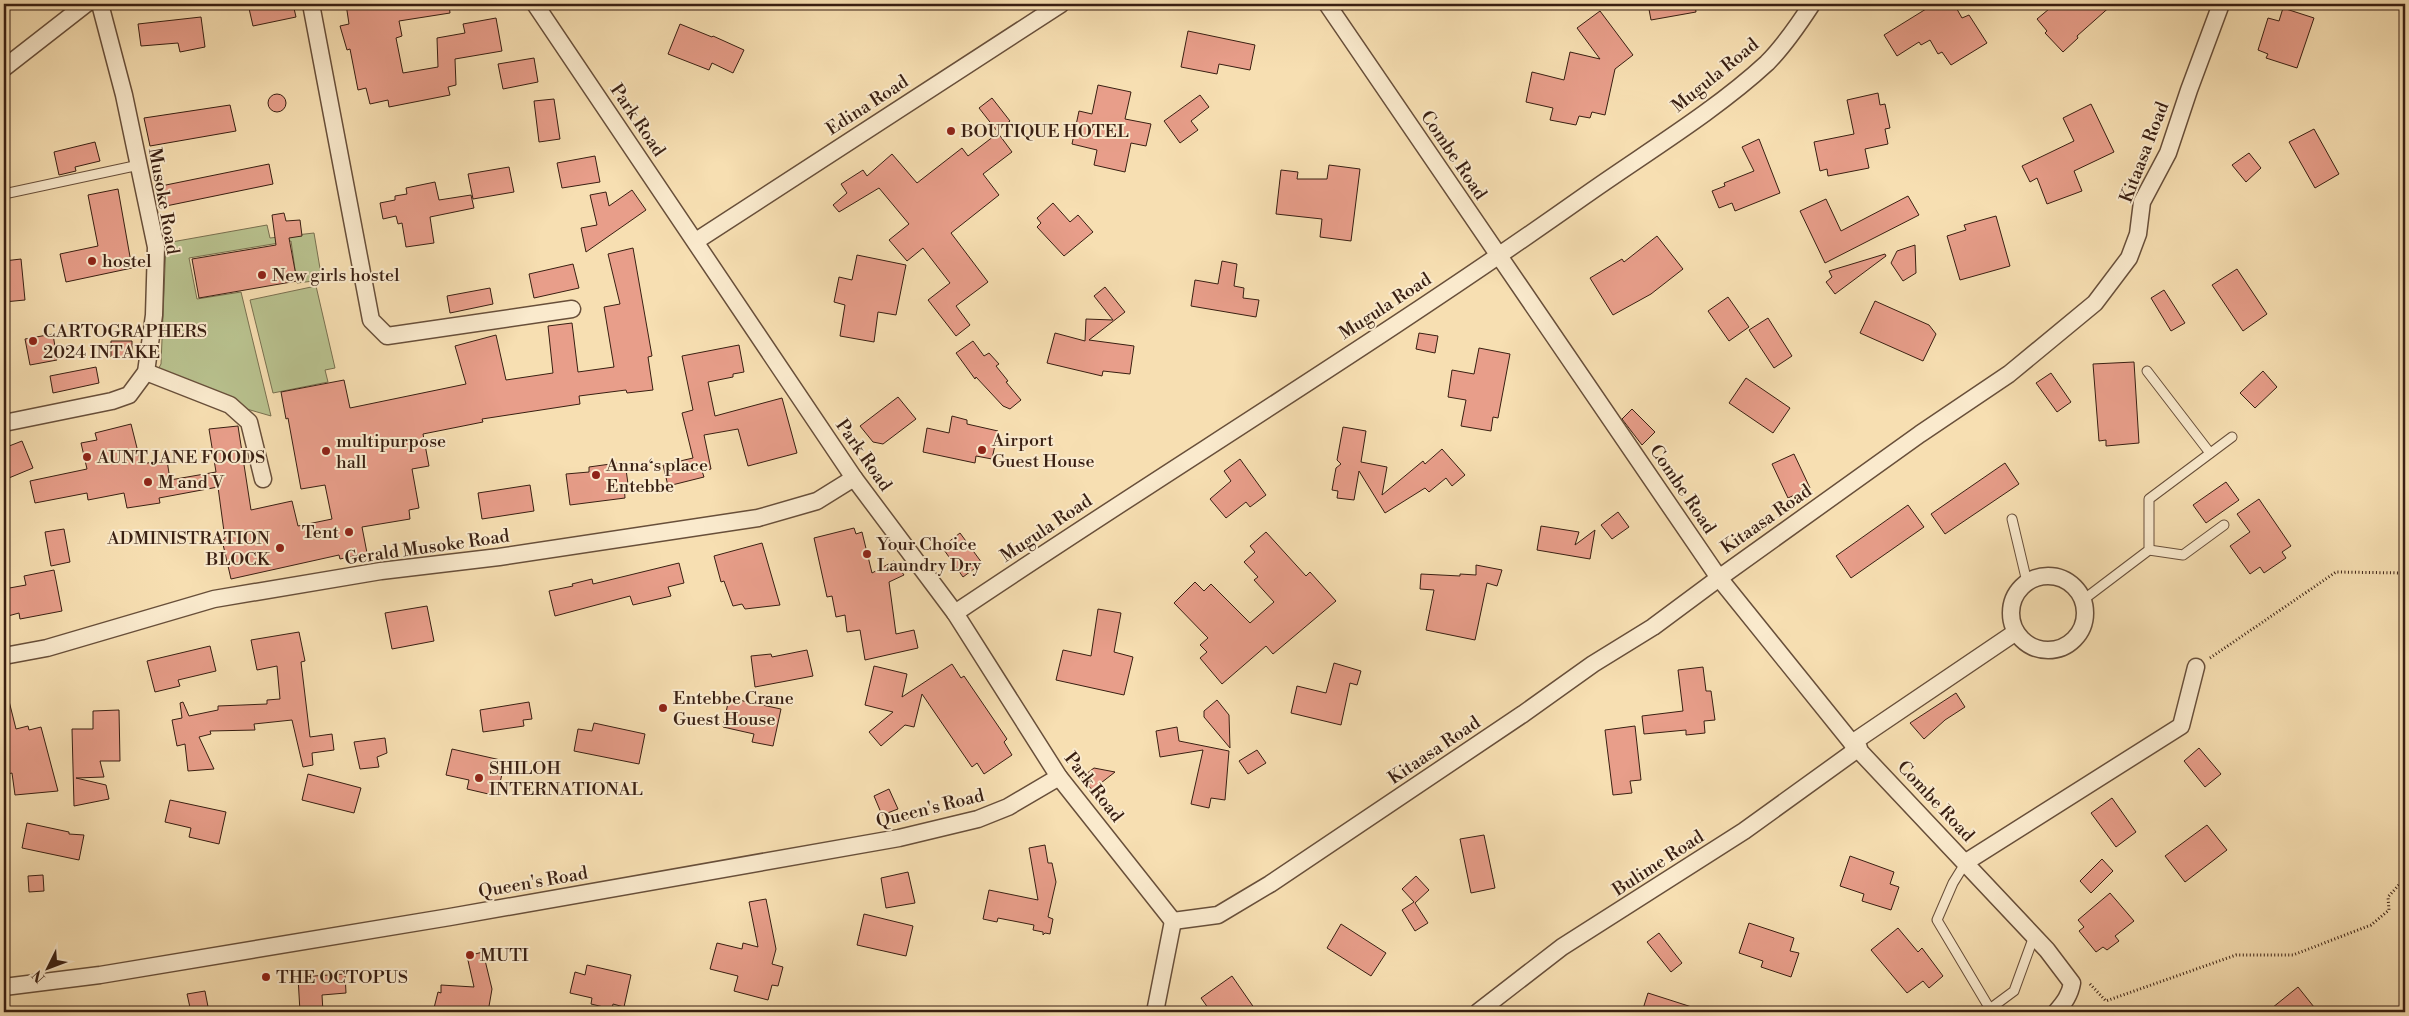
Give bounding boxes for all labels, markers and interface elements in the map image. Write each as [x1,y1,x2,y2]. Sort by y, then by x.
street label: Mugula Road [1667,33,1764,118]
street label: Edina Road [822,70,914,141]
street label: Park Road [605,79,671,162]
street label: Kitaasa Road [2115,98,2175,206]
street label: Combe Road [1415,106,1492,205]
place label: BOUTIQUE HOTEL [960,120,1129,143]
marker: BOUTIQUE HOTEL [945,125,957,137]
street label: Musoke Road [143,146,184,257]
place label: hostel [102,250,152,273]
marker: hostel [86,255,98,267]
place label: New girls hostel [272,264,400,287]
street label: Mugula Road [1335,268,1436,345]
marker: New girls hostel [256,269,268,281]
place label: CARTOGRAPHERS 2024 INTAKE [43,320,207,364]
marker: CARTOGRAPHERS 2024 INTAKE [27,335,39,347]
street label: Park Road [830,415,897,496]
place label: Airport Guest House [991,429,1095,473]
place label: multipurpose hall [336,430,446,474]
street label: Combe Road [1644,440,1721,539]
marker: Airport Guest House [976,444,988,456]
marker: multipurpose hall [320,445,332,457]
place label: AUNT JANE FOODS [96,446,265,469]
marker: AUNT JANE FOODS [81,451,93,463]
place label: Anna‘s place Entebbe [605,454,708,498]
marker: Anna‘s place Entebbe [590,469,602,481]
place label: M and V [158,471,224,494]
marker: M and V [142,476,154,488]
street label: Kitaasa Road [1716,479,1817,559]
street label: Mugula Road [996,489,1097,567]
place label: Tent [302,521,340,544]
street label: Gerald Musoke Road [343,524,512,570]
marker: Tent [343,526,355,538]
place label: ADMINISTRATION BLOCK [106,527,272,571]
place label: Your Choice Laundry Dry [876,533,982,577]
marker: ADMINISTRATION BLOCK [274,542,286,554]
marker: Your Choice Laundry Dry [861,548,873,560]
place label: Entebbe Crane Guest House [673,687,794,731]
marker: Entebbe Crane Guest House [657,702,669,714]
street label: Kitaasa Road [1384,711,1485,790]
street label: Park Road [1059,748,1129,828]
street label: Combe Road [1892,756,1980,847]
place label: SHILOH INTERNATIONAL [489,757,643,801]
marker: SHILOH INTERNATIONAL [473,772,485,784]
street label: Queen's Road [874,784,987,833]
street label: Bulime Road [1607,825,1709,902]
street label: Queen's Road [477,861,590,903]
north arrow [22,944,72,994]
place label: MUTI [480,944,529,967]
marker: MUTI [464,949,476,961]
text: N [29,966,49,986]
place label: THE OCTOPUS [276,966,408,989]
marker: THE OCTOPUS [260,971,272,983]

